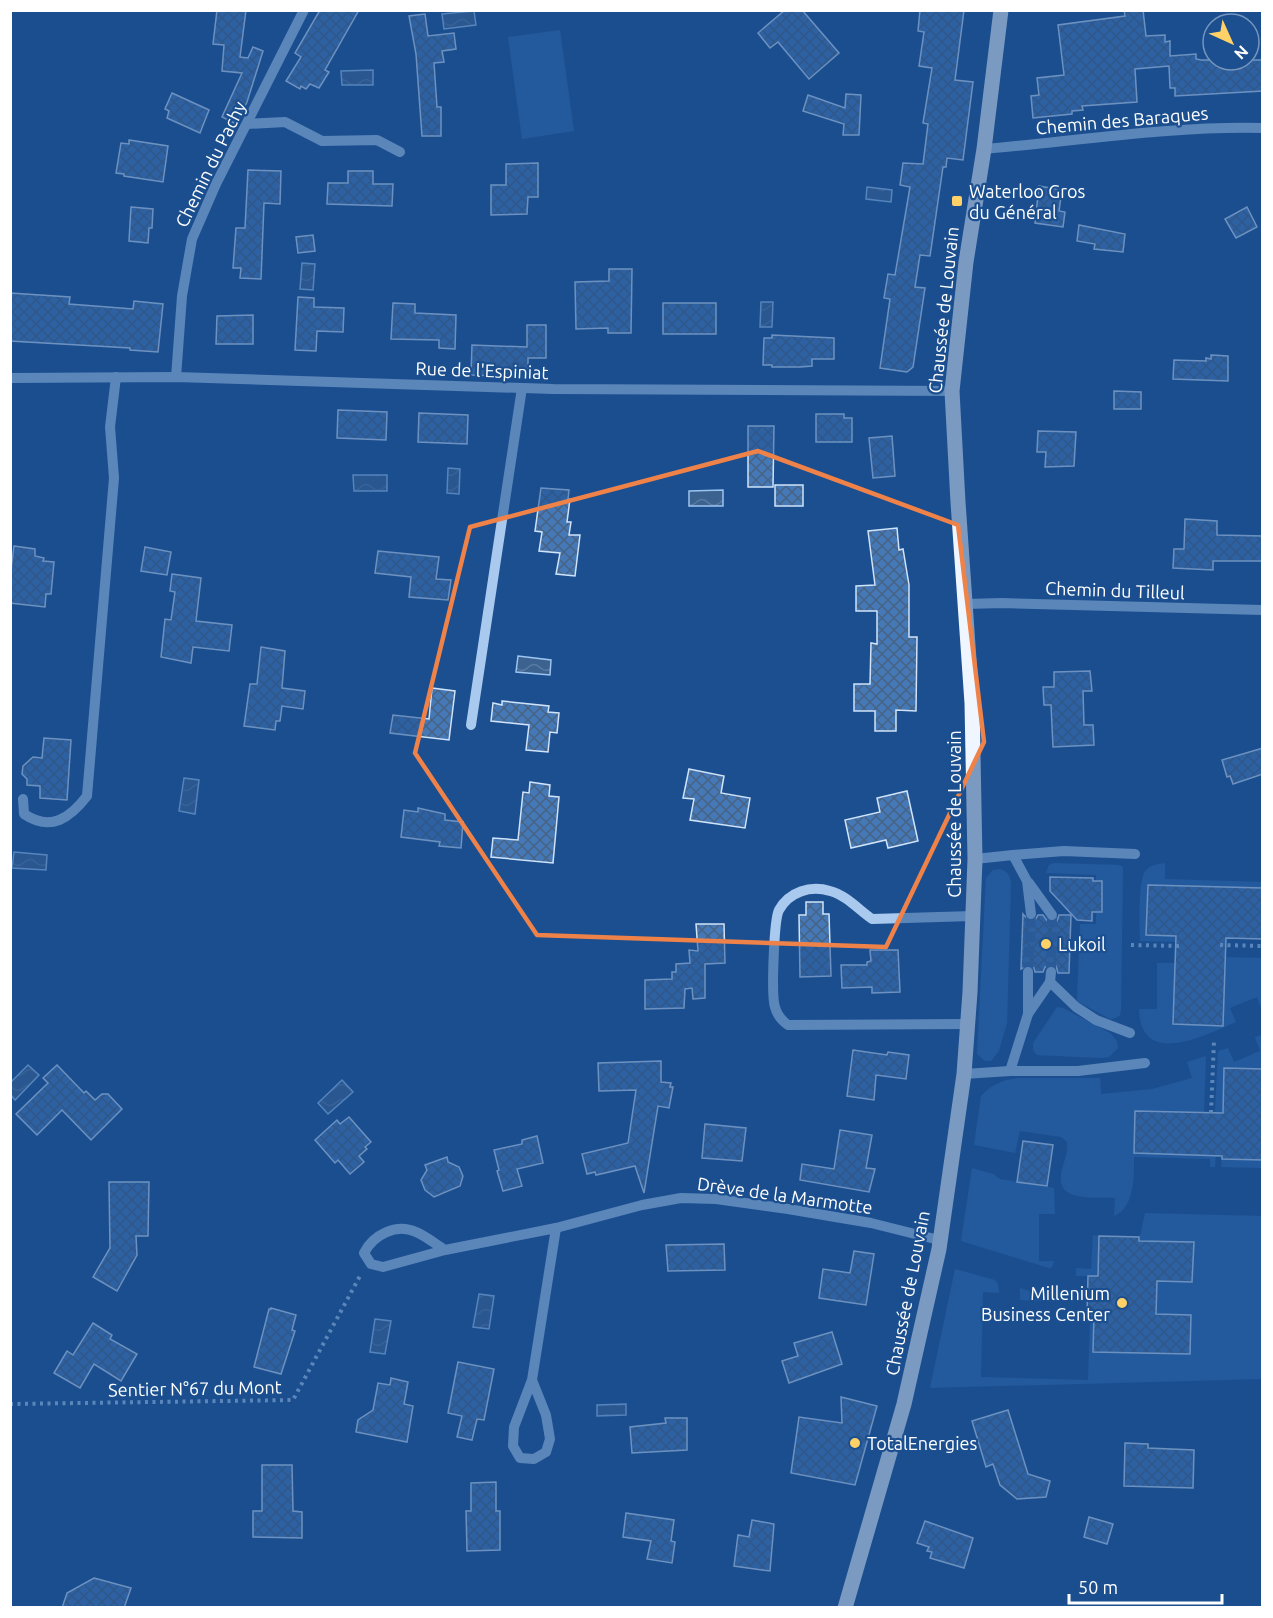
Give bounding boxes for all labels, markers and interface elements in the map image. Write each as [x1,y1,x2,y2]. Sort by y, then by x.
north arrow [1201,12,1261,72]
text: N [1231,42,1252,63]
street label: Chemin du Pachy [171,98,249,230]
street label: Chemin des Baraques [1035,102,1209,138]
place label: Waterloo Gros du Général [969,181,1086,222]
marker: Waterloo Gros du Général [950,194,964,208]
street label: Chaussée de Louvain [924,226,962,394]
street label: Rue de l'Espiniat [415,358,549,382]
street label: Chemin du Tilleul [1045,578,1185,602]
street label: Chaussée de Louvain [944,730,964,898]
place label: Lukoil [1058,934,1106,954]
marker: Lukoil [1039,937,1053,951]
street label: Drève de la Marmotte [696,1173,874,1217]
street label: Chaussée de Louvain [881,1209,933,1377]
place label: Millenium Business Center [981,1283,1110,1324]
marker: Millenium Business Center [1115,1296,1129,1310]
street label: Sentier N°67 du Mont [108,1376,282,1400]
place label: TotalEnergies [867,1433,977,1453]
marker: TotalEnergies [848,1436,862,1450]
scale bar [1069,1567,1222,1605]
text: 50 m [1078,1577,1118,1597]

